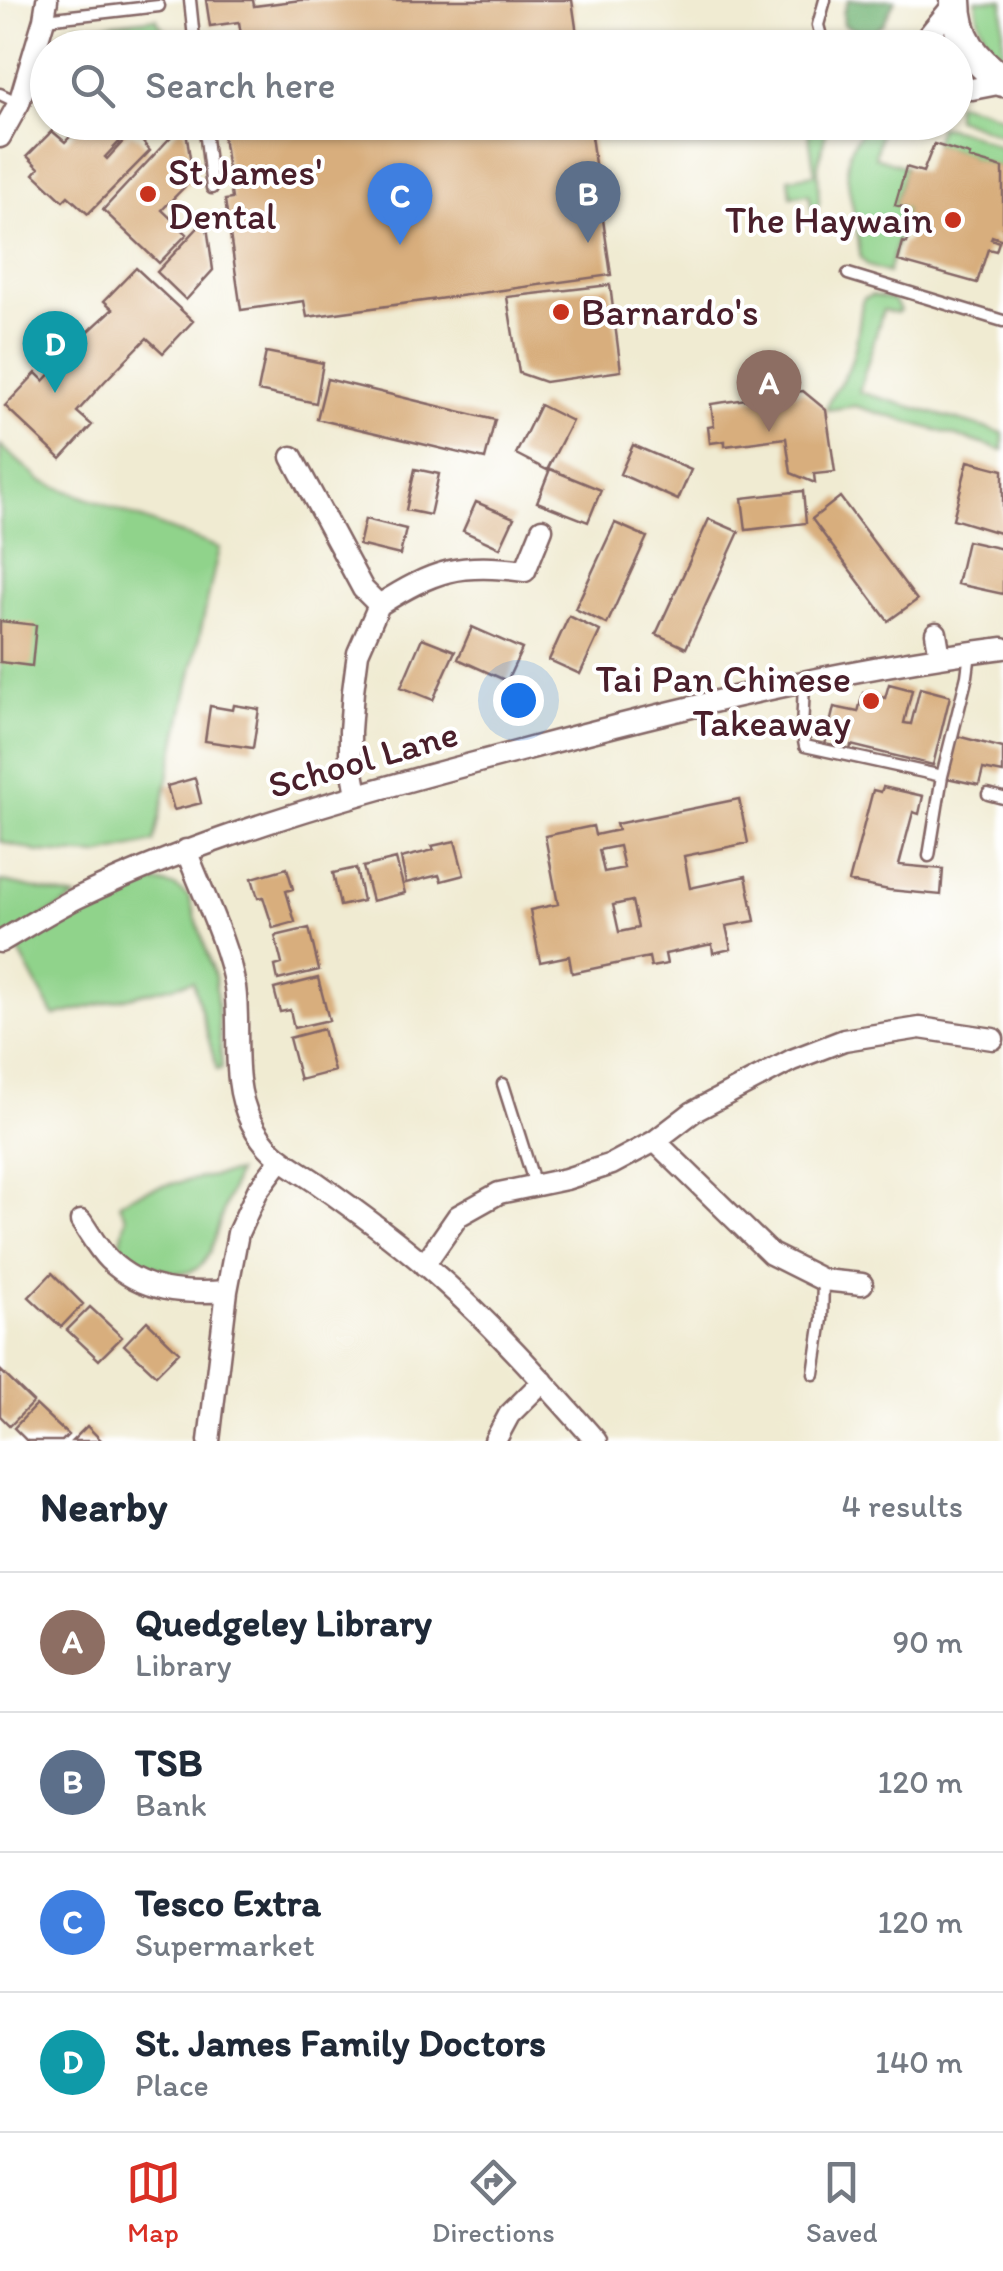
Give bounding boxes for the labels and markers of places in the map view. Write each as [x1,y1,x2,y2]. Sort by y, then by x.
place label: St James' Dental [168,149,322,239]
pin: B [556,160,620,243]
pin: C [368,162,432,245]
marker: St James' Dental [137,183,159,205]
place label: The Haywain [725,197,933,243]
marker: The Haywain [942,209,964,231]
place label: Barnardo's [581,289,759,335]
marker: Barnardo's [550,301,572,323]
pin: D [22,310,88,393]
pin: A [736,350,802,432]
place label: Tai Pan Chinese Takeaway [596,656,851,746]
marker: Tai Pan Chinese Takeaway [860,690,882,712]

